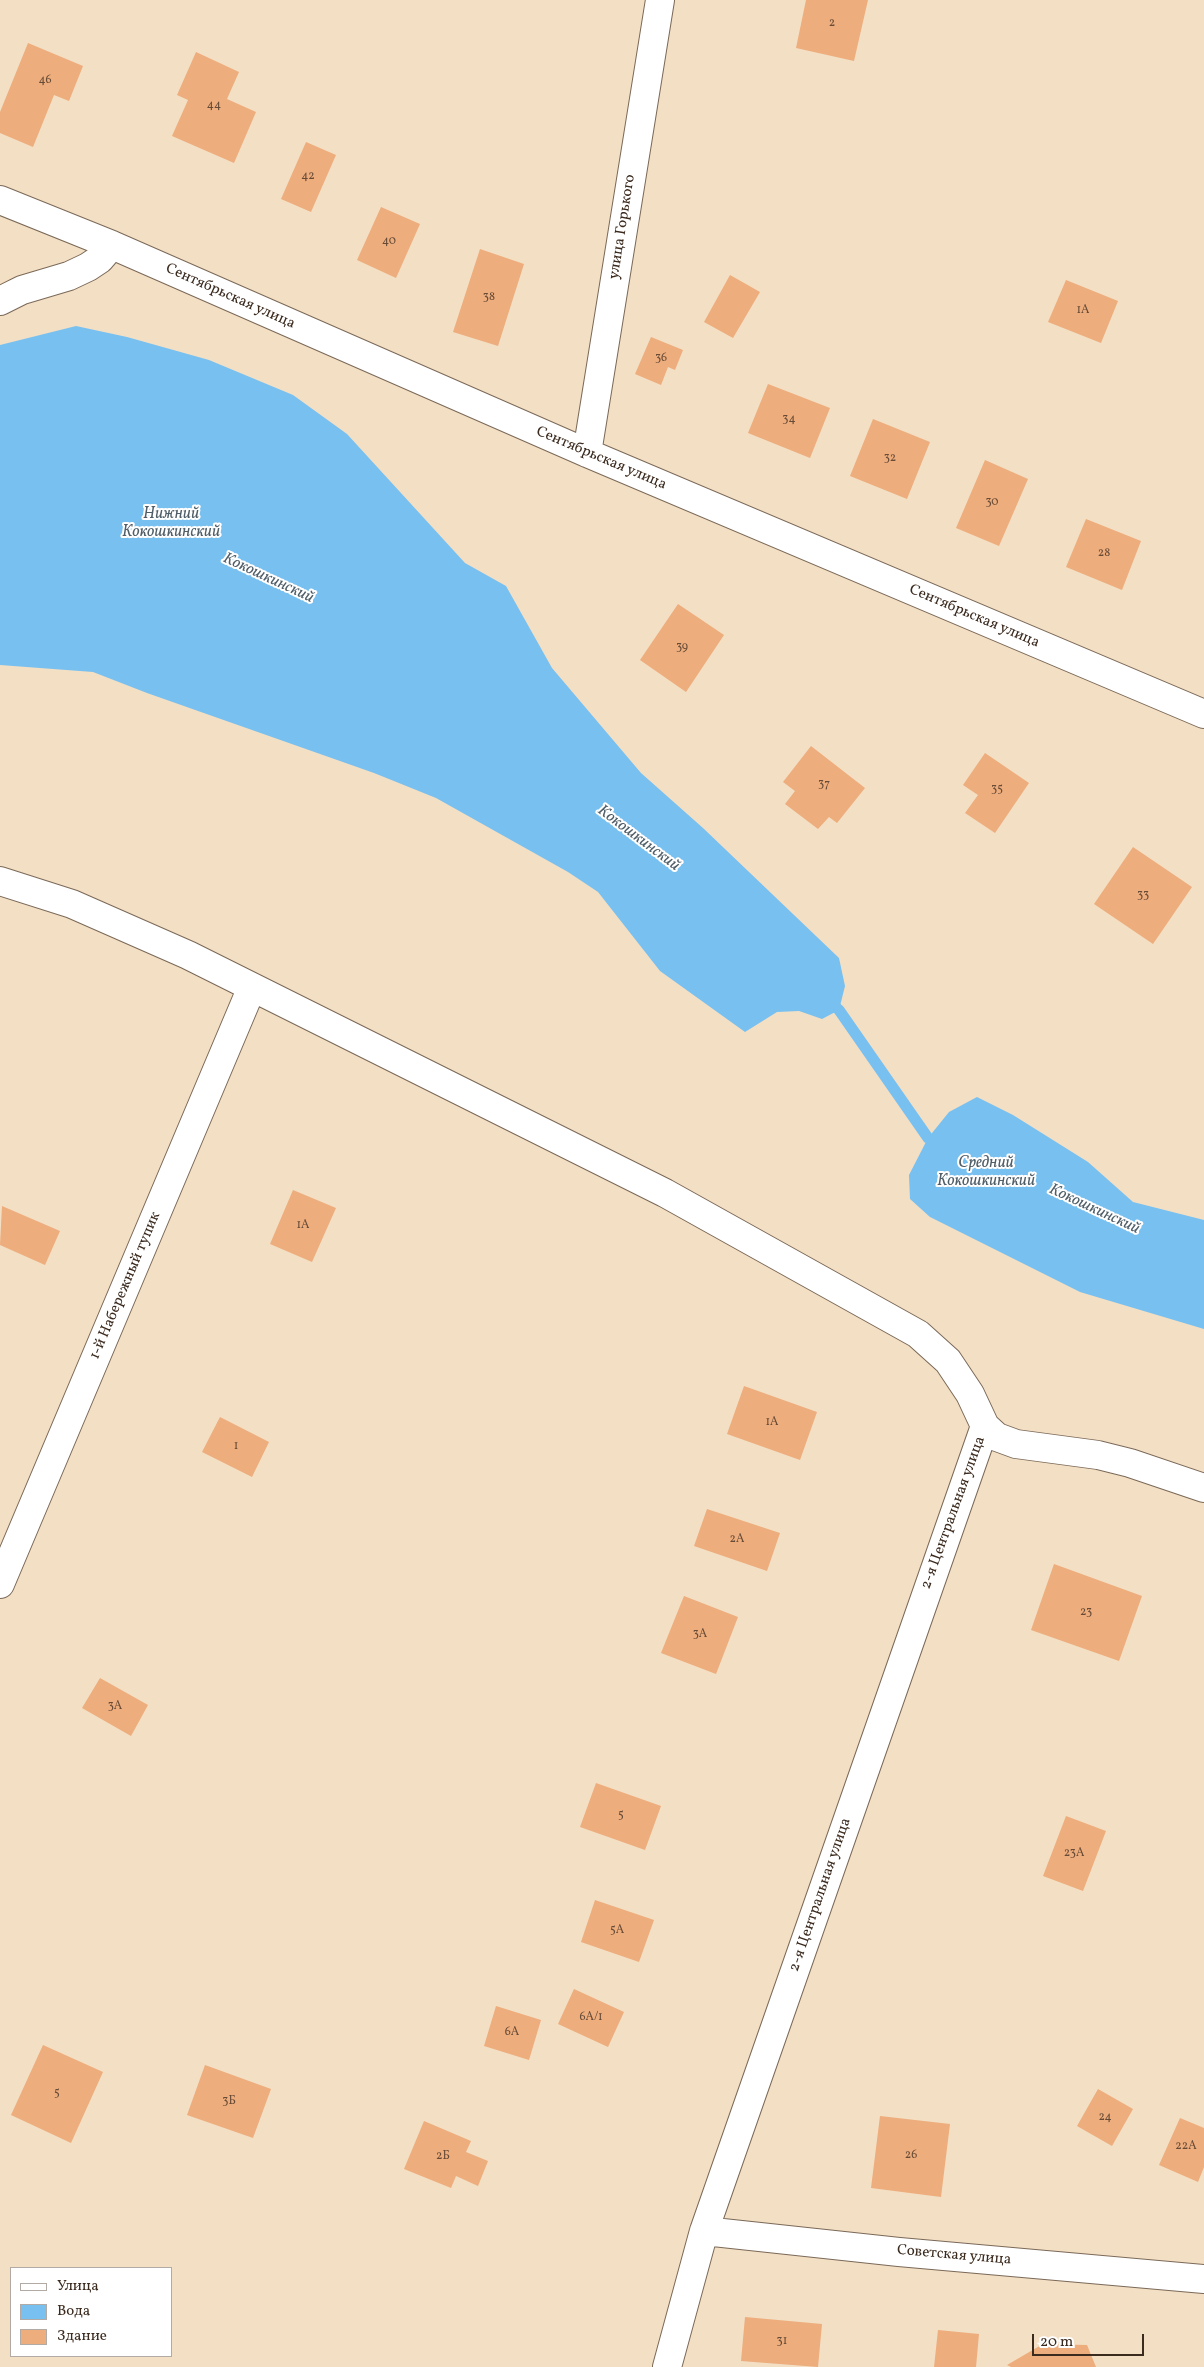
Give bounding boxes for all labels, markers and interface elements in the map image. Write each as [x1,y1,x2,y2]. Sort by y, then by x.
house number: 2 [829,17,835,31]
house number: 46 [38,74,52,88]
house number: 44 [207,99,221,113]
house number: 42 [301,170,315,184]
street label: улица Горького [606,173,640,281]
house number: 40 [382,235,396,249]
street label: Сентябрьская улица [162,260,298,334]
house number: 38 [483,291,495,305]
house number: 1А [1076,304,1090,318]
house number: 36 [655,352,667,366]
house number: 34 [782,413,796,427]
street label: Сентябрьская улица [533,423,669,495]
house number: 32 [884,452,896,466]
house number: 30 [985,496,999,510]
water label: Нижний Кокошкинский [122,505,220,543]
house number: 28 [1098,547,1110,561]
water label: Кокошкинский [219,550,317,608]
street label: Сентябрьская улица [906,581,1042,653]
house number: 39 [676,641,688,655]
house number: 37 [818,778,830,792]
house number: 35 [991,783,1003,797]
water label: Кокошкинский [593,802,683,876]
house number: 33 [1137,889,1149,903]
water label: Средний Кокошкинский [937,1154,1035,1192]
water label: Кокошкинский [1045,1181,1143,1239]
street label: 1-й Набережный тупик [87,1209,165,1363]
house number: 1А [296,1219,310,1233]
house number: 1А [765,1416,779,1430]
street label: 2-я Центральная улица [918,1434,990,1592]
house number: 1 [234,1440,238,1454]
house number: 2А [730,1533,744,1547]
house number: 23 [1080,1606,1092,1620]
house number: 3А [693,1628,707,1642]
house number: 3А [108,1700,122,1714]
house number: 5 [618,1809,624,1823]
street label: 2-я Центральная улица [786,1816,856,1974]
house number: 23А [1064,1847,1084,1861]
house number: 5А [610,1924,624,1938]
house number: 6А/1 [579,2011,603,2025]
house number: 6А [505,2026,519,2040]
house number: 5 [54,2087,60,2101]
house number: 3Б [222,2095,236,2109]
house number: 24 [1098,2111,1112,2125]
house number: 22А [1175,2140,1197,2154]
house number: 26 [905,2149,917,2163]
house number: 2Б [436,2150,450,2164]
street label: Советская улица [896,2242,1012,2270]
legend [10,2267,172,2357]
text: Улица [57,2276,99,2297]
text: Вода [57,2301,90,2322]
scale bar [1034,2324,1146,2356]
text: Здание [57,2326,107,2347]
text: 20 m [1040,2332,1073,2353]
house number: 31 [777,2335,787,2349]

